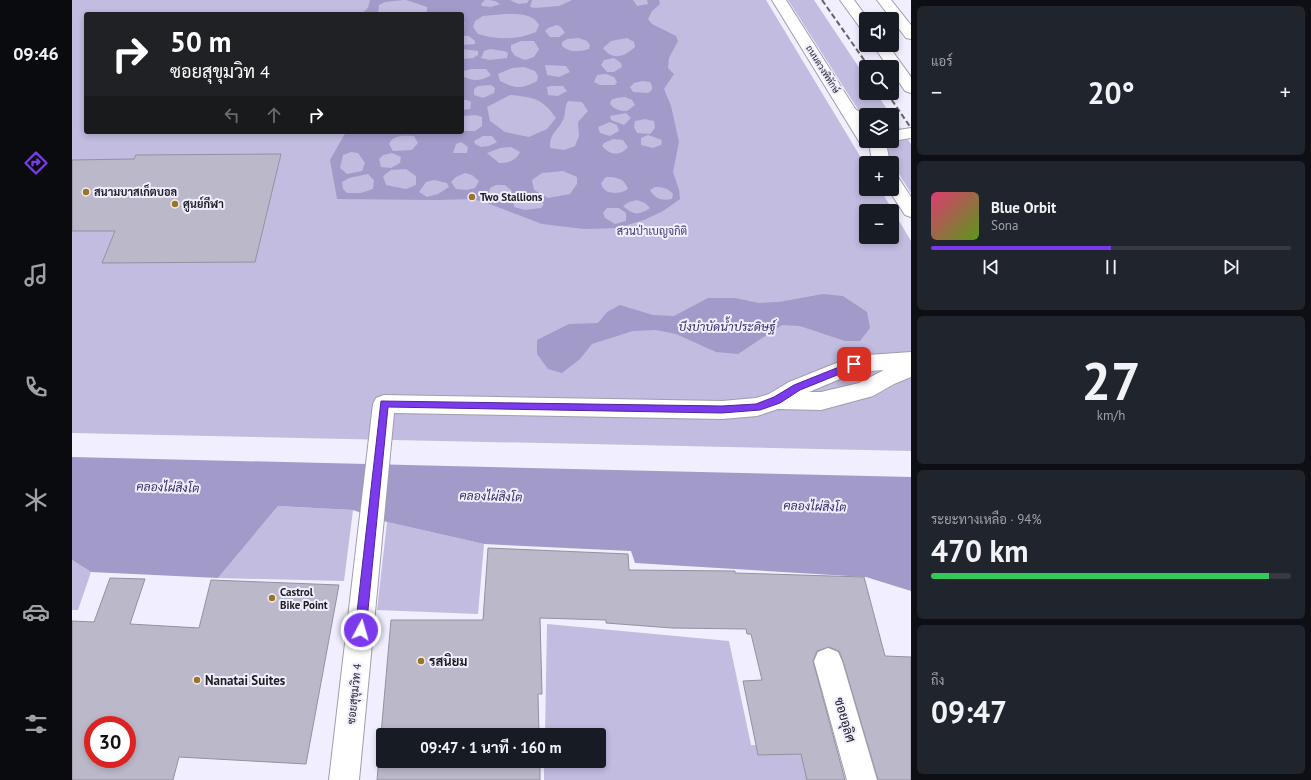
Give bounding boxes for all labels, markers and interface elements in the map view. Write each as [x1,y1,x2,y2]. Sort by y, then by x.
map controls [859,12,899,244]
button: sound [859,12,899,52]
text: 50 m [170,23,231,60]
icon: right [104,28,156,80]
text: 09:46 [13,42,59,65]
street label: ถนนดวงพิทักษ์ [804,43,843,96]
text: แอร์ [931,53,952,70]
text: ซอยสุขุมวิท 4 [170,60,270,83]
button: search [859,60,899,100]
text: 20° [1087,73,1135,112]
text: − [931,78,942,106]
text: + [1280,78,1291,106]
icon: left [221,104,243,126]
icon: ahead [263,104,285,126]
icon: right [305,104,327,126]
button: layers [859,108,899,148]
icon: directions [22,149,50,177]
button: + [859,156,899,196]
place label: สนามบาสเก็ตบอล [94,184,177,199]
marker: สนามบาสเก็ตบอล [81,187,91,197]
place label: Two Stallions [480,190,543,204]
marker: Two Stallions [467,192,477,202]
place label: ศูนย์กีฬา [183,196,224,212]
text: Blue Orbit [991,198,1056,217]
marker: ศูนย์กีฬา [170,199,180,209]
button: − [859,204,899,244]
text: Sona [991,217,1018,234]
park label: สวนป่าเบญจกิติ [617,224,687,238]
icon: previous [980,256,1002,278]
icon: pause [1100,256,1122,278]
icon: next [1220,256,1242,278]
icon: music [22,261,50,289]
water label: บึงบำบัดน้ำประดิษฐ์ [679,316,777,335]
pin [837,347,871,381]
text: 27 [1082,347,1140,414]
icon: arrive [843,353,865,375]
icon: phone [22,373,50,401]
text: km/h [1097,407,1125,424]
water label: คลองไผ่สิงโต [136,478,200,496]
icon: climate [22,486,50,514]
water label: คลองไผ่สิงโต [459,487,523,505]
water label: คลองไผ่สิงโต [783,497,847,515]
text: ระยะทางเหลือ · 94% [931,511,1041,528]
text: 470 km [931,531,1029,570]
place label: Castrol Bike Point [280,585,328,612]
marker: Castrol Bike Point [267,593,277,603]
icon: car [22,598,50,626]
position arrow [340,609,382,651]
place label: รสนิยม [429,653,468,670]
marker: รสนิยม [416,656,426,666]
street label: ซอยสุขุมวิท 4 [344,663,366,725]
place label: Nanatai Suites [205,672,286,689]
text: ถึง [931,672,944,689]
marker: Nanatai Suites [192,675,202,685]
text: 09:47 [931,692,1007,731]
street label: ซอยอุลิศ [830,696,860,745]
icon: filters [22,710,50,738]
speed limit sign: 30 [84,716,136,768]
text: 09:47 · 1 นาที · 160 m [420,738,562,757]

